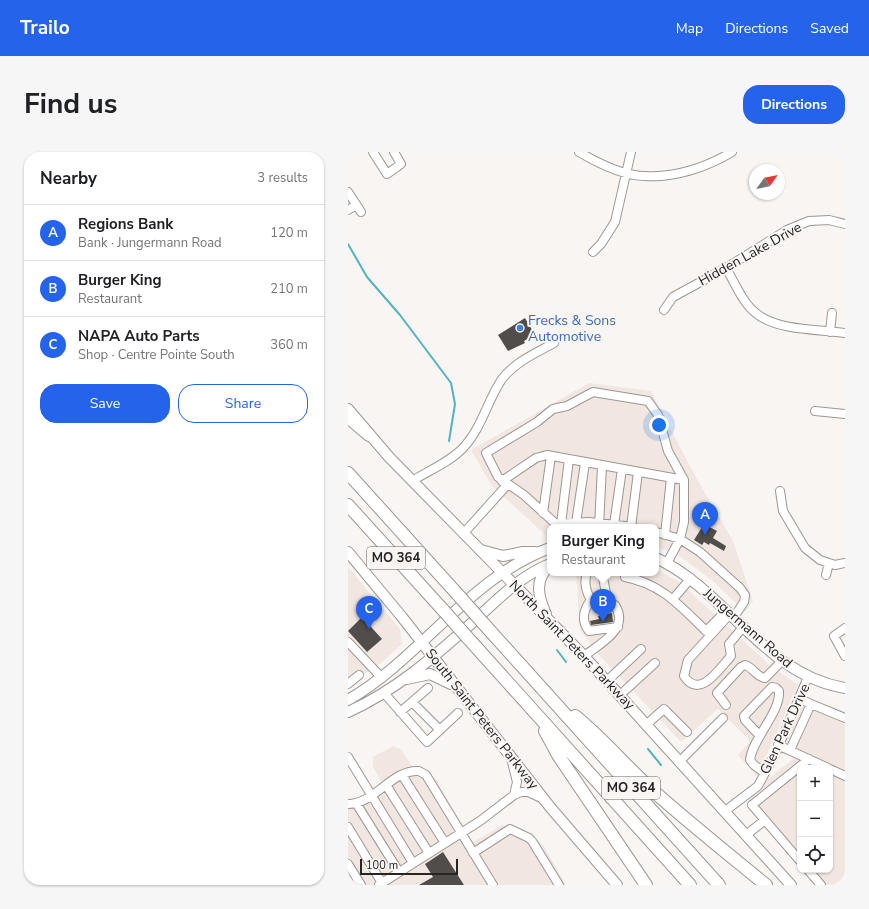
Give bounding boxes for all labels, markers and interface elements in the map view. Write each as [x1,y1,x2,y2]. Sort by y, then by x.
text: Trailo [20,15,70,41]
text: Map [676,19,703,38]
text: Directions [725,19,788,38]
text: Saved [810,19,849,38]
text: Find us [24,85,118,123]
button: Directions [743,85,845,124]
north arrow [749,164,785,200]
text: Nearby [40,167,97,190]
text: 3 results [257,169,308,187]
text: Regions Bank [78,214,173,234]
street label: Hidden Lake Drive [695,218,805,290]
text: A [48,224,58,242]
text: 120 m [270,224,308,242]
text: Bank · Jungermann Road [78,234,222,252]
text: Burger King [78,270,162,290]
text: B [49,280,57,298]
text: 210 m [270,280,308,298]
text: Restaurant [78,290,142,308]
place label: Frecks & Sons Automotive [528,311,616,346]
marker: Frecks & Sons Automotive [515,323,525,333]
text: NAPA Auto Parts [78,326,200,346]
text: C [49,336,57,354]
text: 360 m [270,336,308,354]
text: Shop · Centre Pointe South [78,346,235,364]
button: Save [40,384,170,423]
button: Share [178,384,308,423]
your location [649,415,669,435]
pin: A [692,502,718,535]
popup [547,524,659,576]
text: Burger King [561,531,645,551]
road number: MO 364 [367,547,425,569]
text: Restaurant [561,551,625,569]
street label: North Saint Peters Parkway [505,576,640,714]
street label: Jungermann Road [699,583,797,672]
pin: B [590,589,616,622]
pin: C [356,596,382,629]
street label: South Saint Peters Parkway [421,645,544,794]
street label: Glen Park Drive [756,681,814,777]
map controls [797,765,833,873]
button: + [797,765,833,801]
road number: MO 364 [602,777,660,799]
button: − [797,801,833,837]
button: locate [797,837,833,873]
scale bar [360,857,458,876]
text: 100 m [366,858,398,873]

